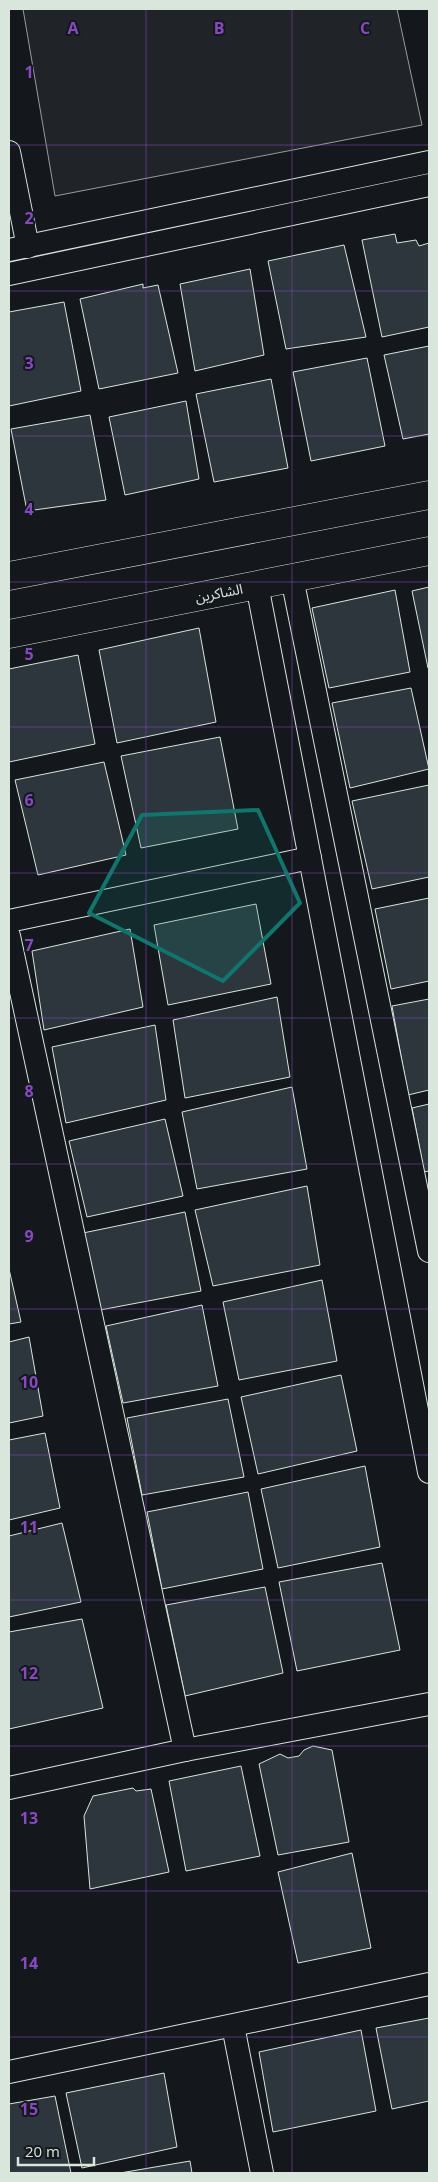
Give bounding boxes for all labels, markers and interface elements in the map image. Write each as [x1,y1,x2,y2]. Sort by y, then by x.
text: A [67,17,79,39]
text: B [214,17,224,39]
text: C [360,17,370,39]
text: 1 [24,61,34,83]
text: 2 [24,207,34,229]
text: 3 [24,352,34,374]
text: 4 [24,498,34,520]
street label: الشاكرين [193,579,244,606]
text: 5 [24,643,34,665]
text: 6 [24,789,34,811]
text: 7 [24,934,34,956]
text: 8 [24,1080,34,1102]
text: 9 [24,1225,34,1247]
text: 10 [20,1371,38,1393]
text: 11 [20,1516,38,1538]
text: 12 [20,1662,38,1684]
text: 13 [20,1807,38,1829]
text: 14 [20,1952,38,1974]
text: 15 [20,2098,38,2120]
scale bar [18,2134,94,2166]
text: 20 m [25,2141,60,2161]

